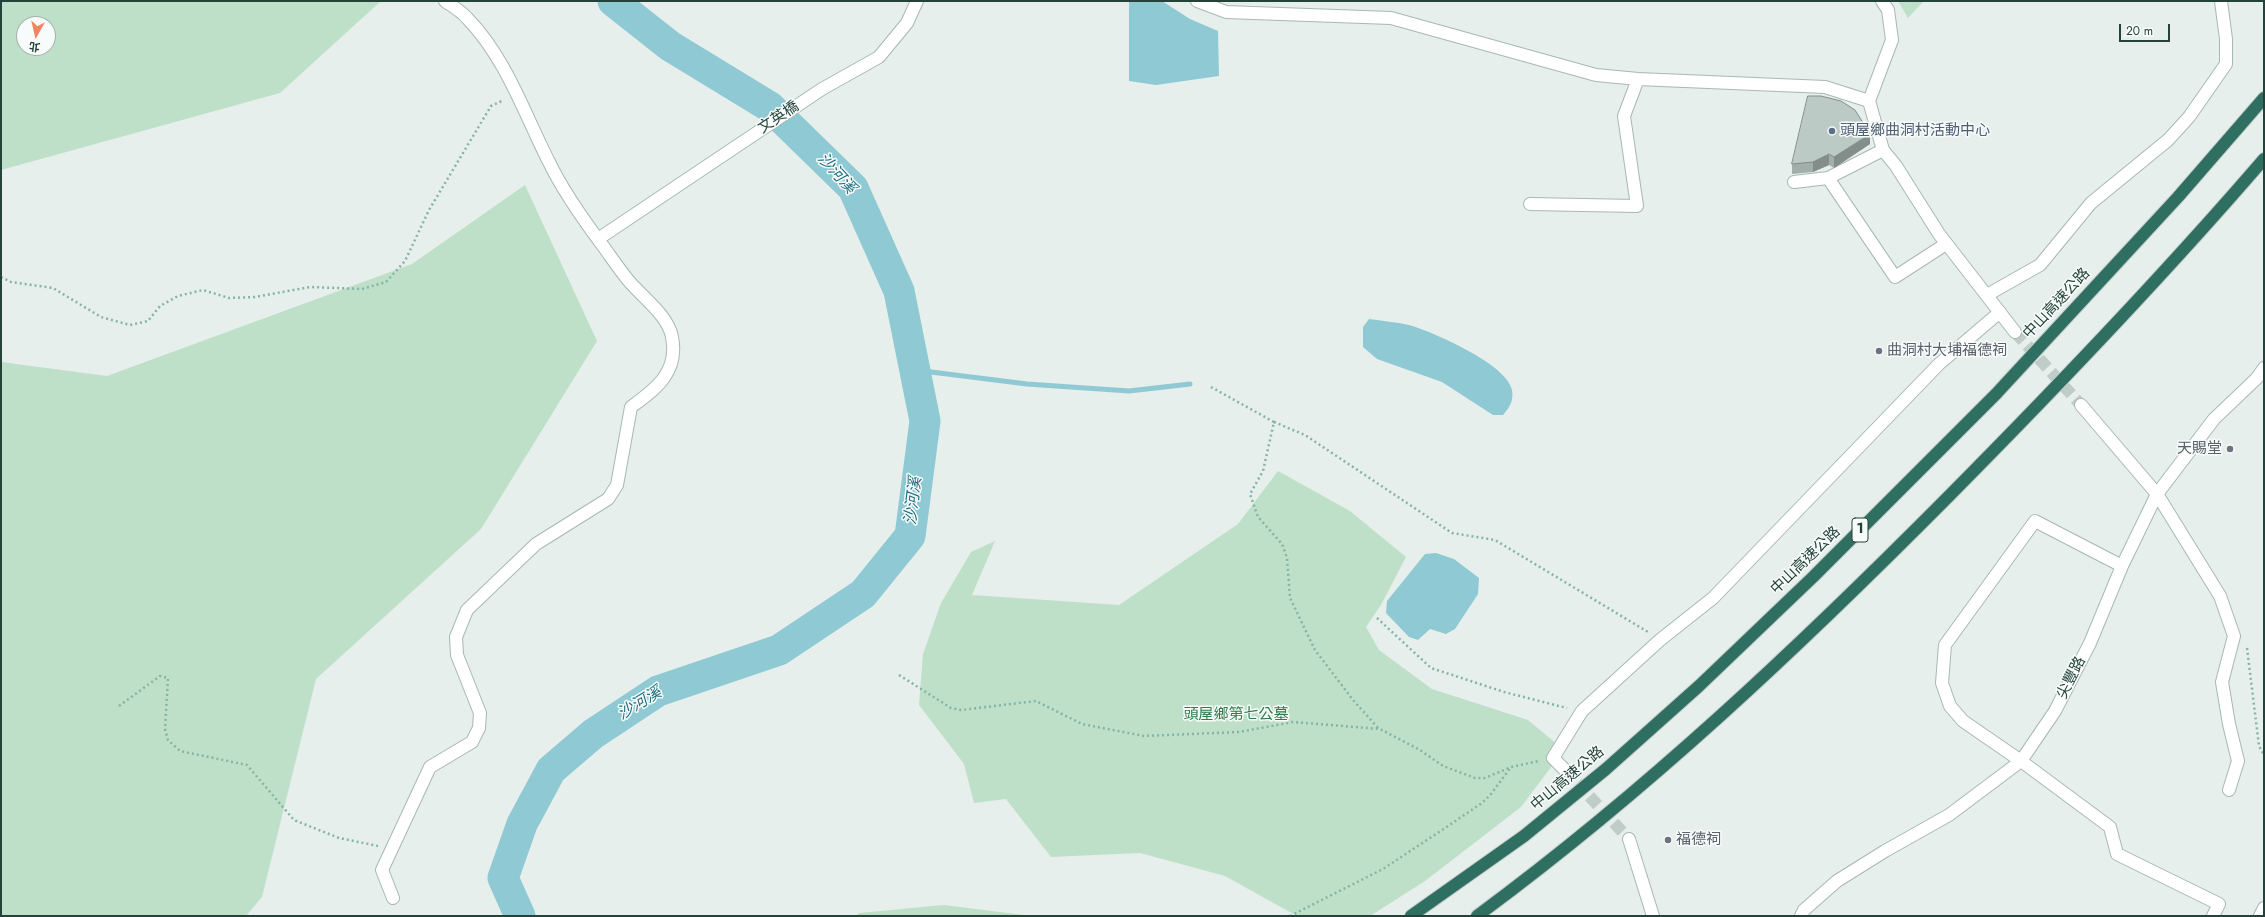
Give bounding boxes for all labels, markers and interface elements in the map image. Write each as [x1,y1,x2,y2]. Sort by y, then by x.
north arrow [16,16,56,56]
scale bar [2121,16,2172,42]
text: 20 m [2126,22,2153,40]
text: 北 [28,38,41,56]
street label: 文英橋 [755,98,803,138]
place label: 頭屋鄉曲洞村活動中心 [1840,122,1990,140]
marker: 頭屋鄉曲洞村活動中心 [1827,126,1837,136]
water label: 沙河溪 [813,150,859,198]
street label: 中山高速公路 [2020,265,2094,343]
place label: 曲洞村大埔福德祠 [1887,342,2007,360]
marker: 曲洞村大埔福德祠 [1874,346,1884,356]
place label: 天賜堂 [2177,440,2222,458]
marker: 天賜堂 [2225,444,2235,454]
water label: 沙河溪 [902,476,926,526]
road number: 1 [1852,518,1868,542]
street label: 中山高速公路 [1767,523,1845,599]
street label: 尖豐路 [2054,654,2090,702]
water label: 沙河溪 [614,683,666,725]
park label: 頭屋鄉第七公墓 [1184,706,1288,724]
street label: 中山高速公路 [1528,743,1608,815]
place label: 福德祠 [1676,831,1721,849]
marker: 福德祠 [1663,835,1673,845]

